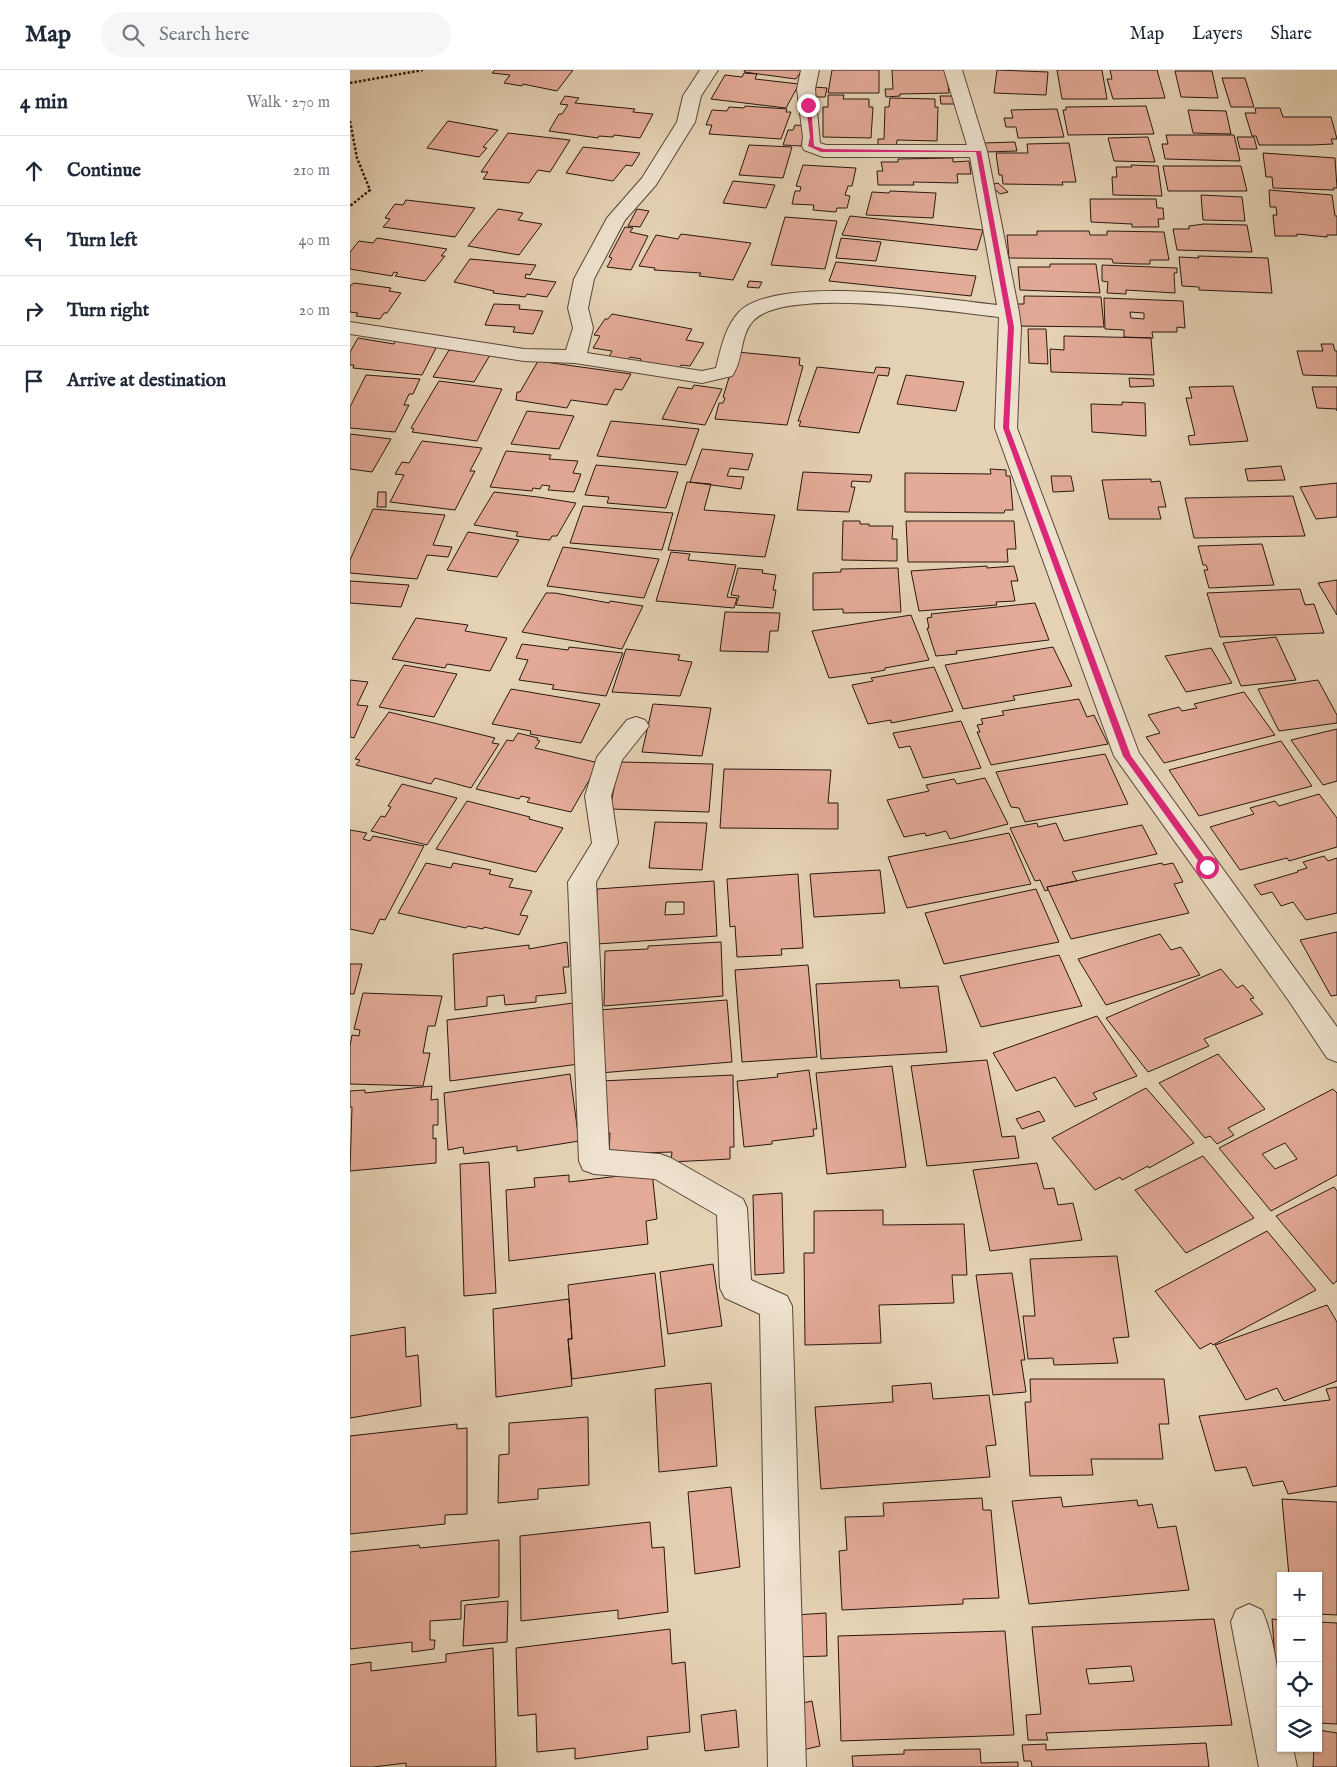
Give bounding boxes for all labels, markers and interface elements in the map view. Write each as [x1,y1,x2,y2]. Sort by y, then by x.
search box [101,12,451,57]
text: Map [25,19,71,50]
icon: search [119,21,147,49]
text: Search here [159,23,250,47]
text: Map [1130,23,1164,46]
text: Layers [1192,23,1243,46]
text: Share [1271,23,1312,46]
text: 4 min [20,89,68,116]
text: Walk · 270 m [247,93,330,113]
route end [797,94,820,117]
icon: ahead [20,157,48,185]
text: Continue [67,159,141,183]
text: 210 m [293,161,330,181]
icon: left [20,227,48,255]
text: Turn left [67,229,138,253]
text: 40 m [298,231,330,251]
icon: right [20,297,48,325]
text: Turn right [67,299,149,323]
text: 20 m [299,301,330,321]
icon: arrive [20,367,48,395]
text: Arrive at destination [67,369,226,393]
route start [1196,856,1219,879]
map controls [1277,1572,1322,1752]
button: + [1277,1572,1322,1617]
button: − [1277,1617,1322,1662]
button: locate [1277,1662,1322,1707]
button: layers [1277,1707,1322,1752]

